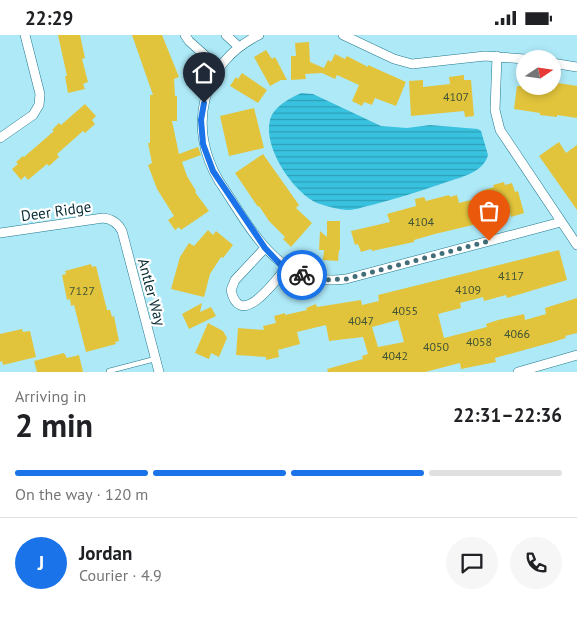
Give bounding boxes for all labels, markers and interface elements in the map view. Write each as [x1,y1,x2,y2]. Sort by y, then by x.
text: 22:29 [25,6,73,30]
north arrow [516,50,561,95]
map controls [516,50,561,95]
pin [183,52,225,103]
icon: home [190,59,218,87]
house number: 4107 [443,89,469,104]
pin [468,190,510,241]
street label: Deer Ridge [20,197,92,225]
icon: bag [475,197,503,225]
house number: 4104 [408,214,435,229]
courier [277,250,327,300]
street label: Antler Way [134,256,170,328]
icon: bike [288,261,316,289]
house number: 4117 [498,268,524,283]
house number: 4109 [455,282,481,297]
house number: 7127 [69,283,95,298]
house number: 4055 [392,303,418,318]
house number: 4047 [348,313,374,328]
house number: 4066 [504,326,530,341]
house number: 4058 [466,334,492,349]
house number: 4050 [423,339,450,354]
house number: 4042 [382,348,408,363]
text: Arriving in [15,386,86,406]
text: 22:31–22:36 [453,403,562,427]
text: 2 min [15,404,93,446]
text: On the way · 120 m [15,484,148,504]
button: chat [446,537,498,589]
button: phone [510,537,562,589]
text: Jordan [79,541,132,565]
text: J [38,551,44,575]
text: Courier · 4.9 [79,565,162,585]

